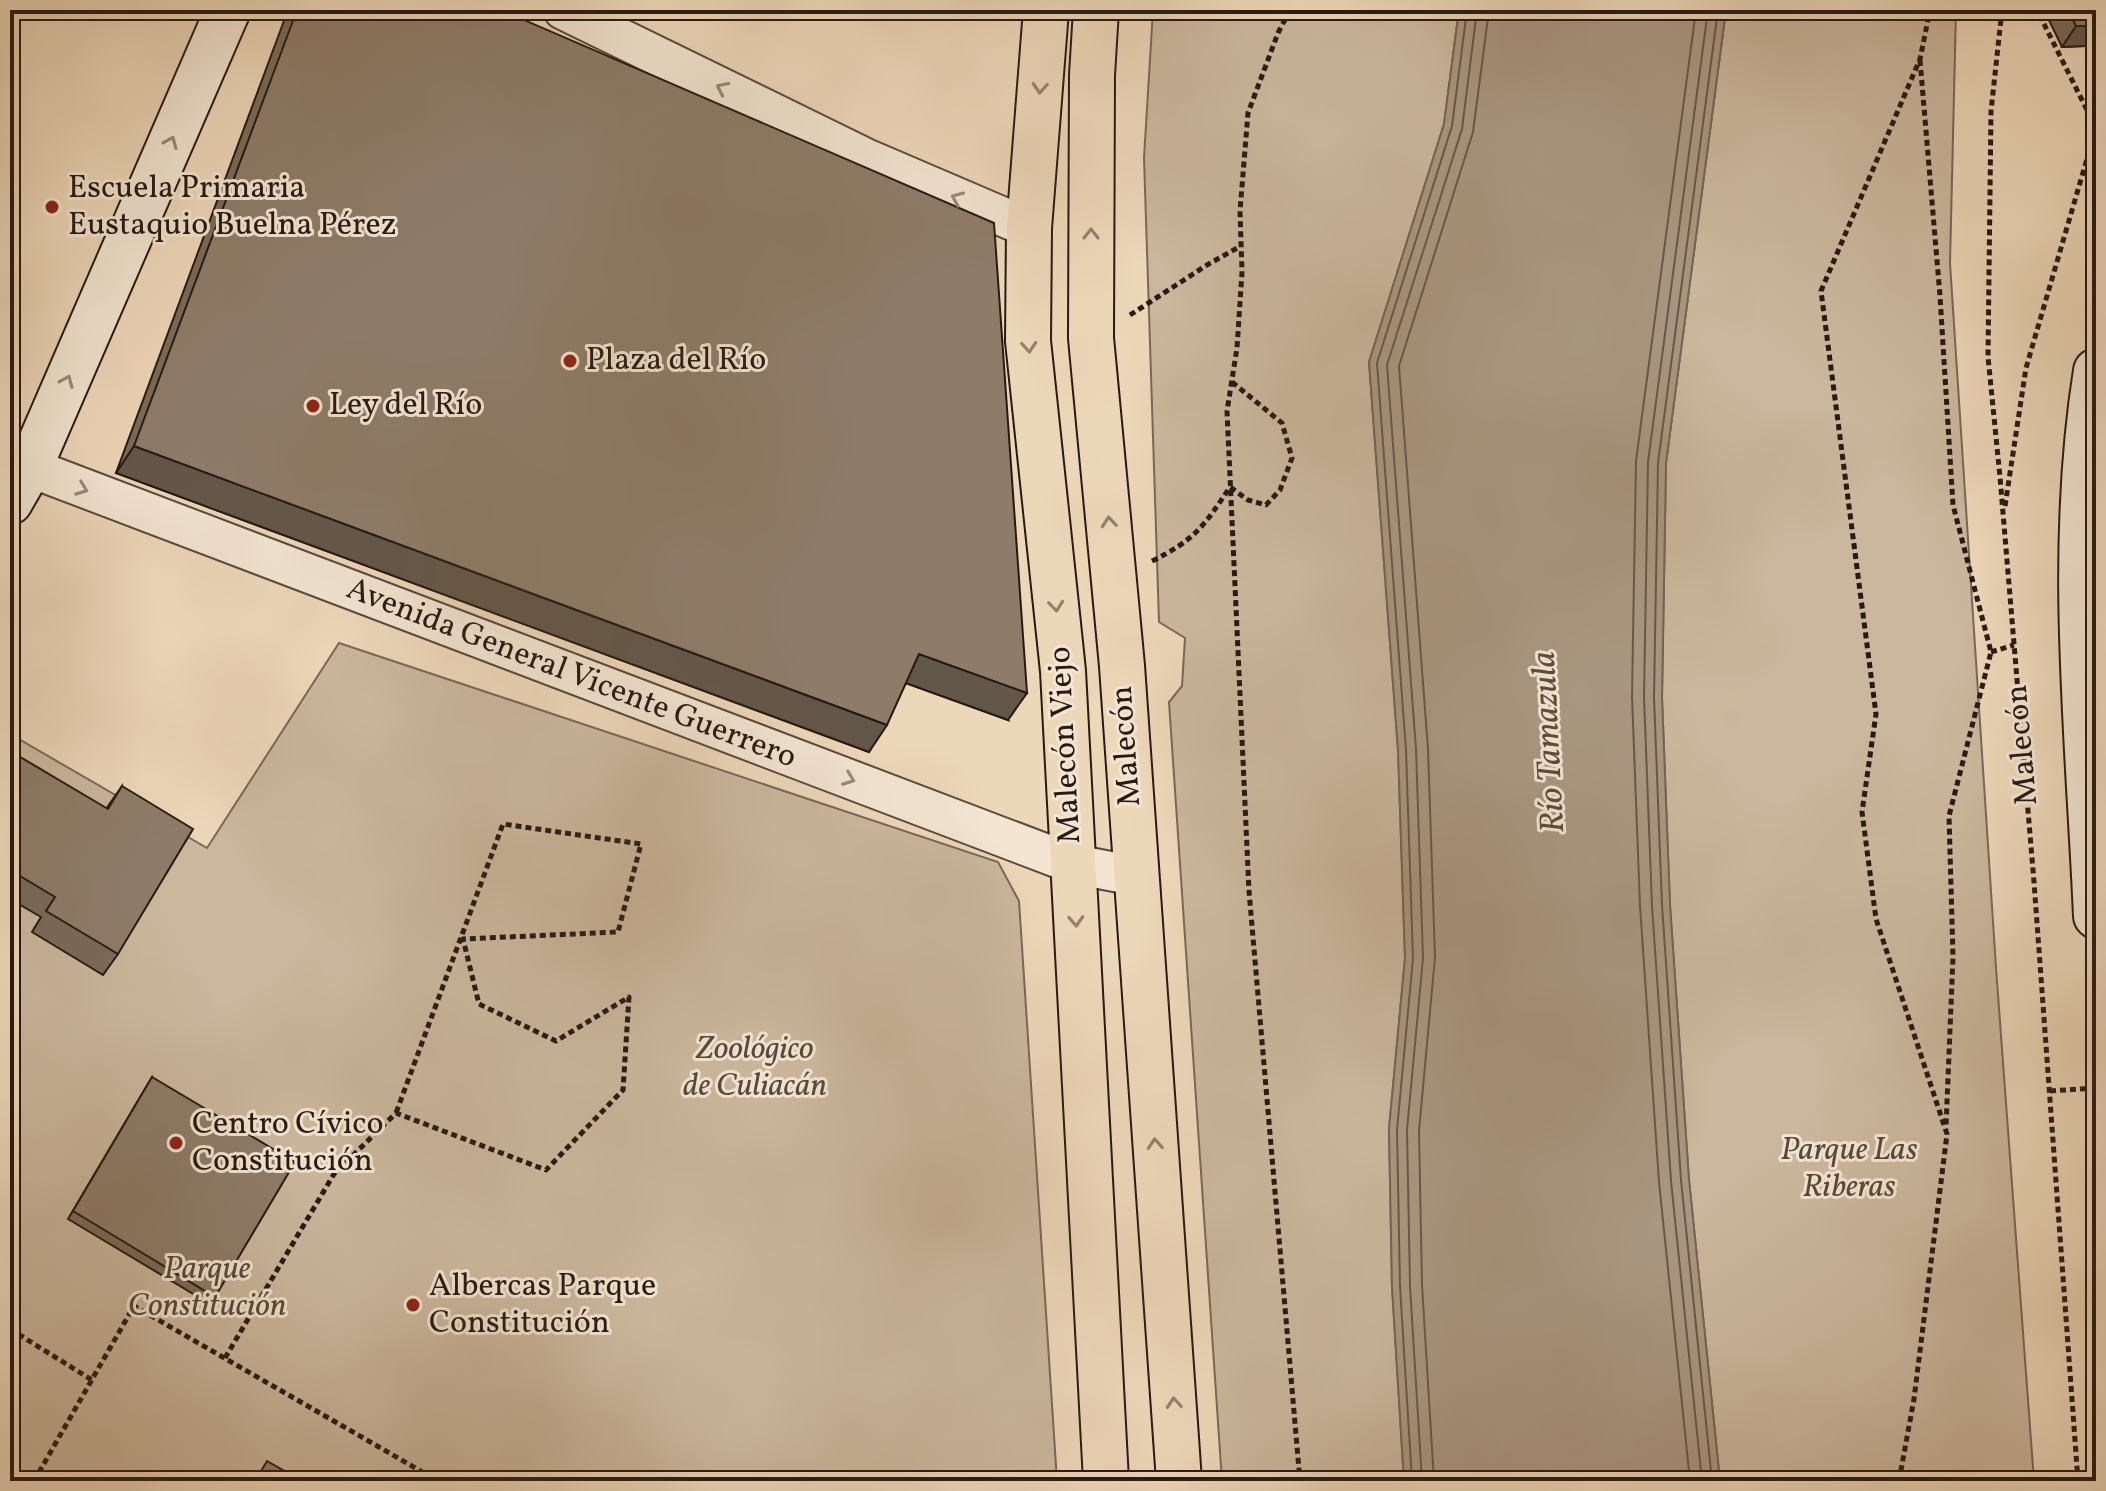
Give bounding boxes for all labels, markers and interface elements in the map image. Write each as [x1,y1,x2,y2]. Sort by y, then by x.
one-way arrow [715,82,730,98]
one-way arrow [1032,82,1049,95]
one-way arrow [161,136,177,151]
place label: Escuela Primaria Eustaquio Buelna Pérez [68,167,397,248]
one-way arrow [951,191,965,207]
marker: Escuela Primaria Eustaquio Buelna Pérez [43,198,61,216]
one-way arrow [1083,227,1100,240]
place label: Plaza del Río [586,339,766,383]
one-way arrow [1020,341,1037,354]
marker: Plaza del Río [561,352,579,370]
one-way arrow [58,375,74,389]
place label: Ley del Río [329,384,482,428]
marker: Ley del Río [304,397,322,415]
one-way arrow [74,479,88,496]
one-way arrow [1100,515,1117,528]
street label: Avenida General Vicente Guerrero [340,568,802,780]
one-way arrow [1048,600,1065,613]
street label: Malecón Viejo [1039,645,1093,845]
water label: Río Tamazula [1522,650,1578,834]
street label: Malecón [1996,683,2050,807]
street label: Malecón [1101,684,1153,808]
one-way arrow [841,770,855,786]
one-way arrow [1067,915,1084,928]
park label: Zoológico de Culiacán [683,1028,827,1109]
place label: Centro Cívico Constitución [192,1103,384,1184]
park label: Parque Las Riberas [1781,1129,1918,1210]
marker: Centro Cívico Constitución [167,1134,185,1152]
one-way arrow [1147,1137,1164,1150]
park label: Parque Constitución [128,1248,286,1329]
place label: Albercas Parque Constitución [429,1265,656,1346]
marker: Albercas Parque Constitución [404,1296,422,1314]
one-way arrow [1166,1396,1183,1409]

